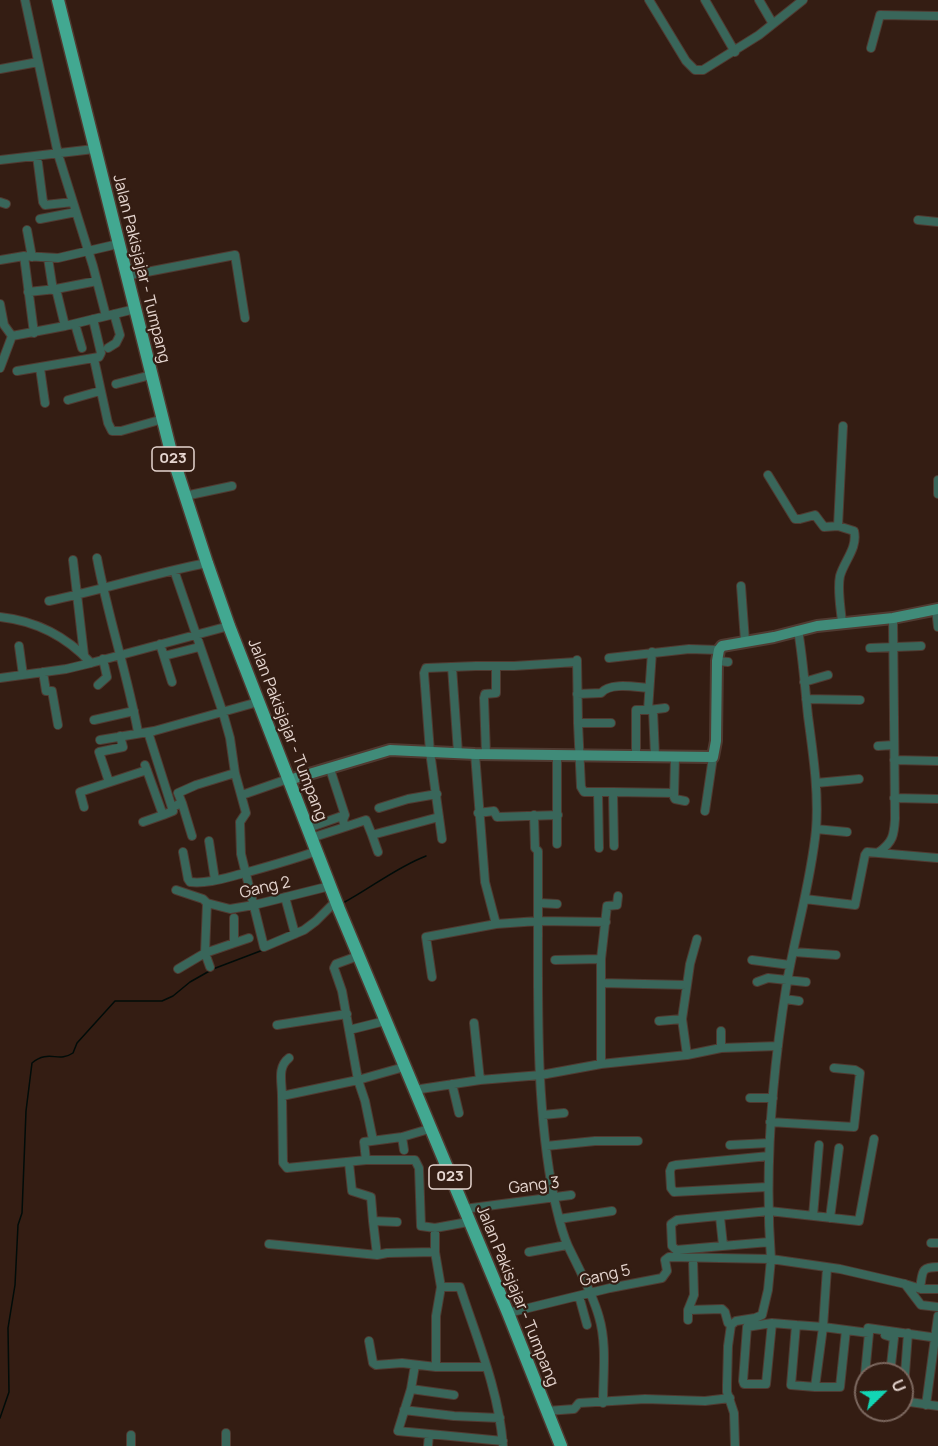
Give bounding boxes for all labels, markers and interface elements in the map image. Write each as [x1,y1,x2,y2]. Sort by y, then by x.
street label: Jalan Pakisjajar - Tumpang [108,173,174,365]
road number: 023 [152,447,194,471]
street label: Jalan Pakisjajar - Tumpang [243,636,331,824]
street label: Gang 2 [238,873,292,903]
road number: 023 [429,1165,471,1189]
street label: Gang 3 [507,1173,561,1199]
street label: Jalan Pakisjajar - Tumpang [472,1203,562,1389]
street label: Gang 5 [578,1261,632,1291]
north arrow [854,1362,914,1422]
text: U [886,1376,911,1395]

